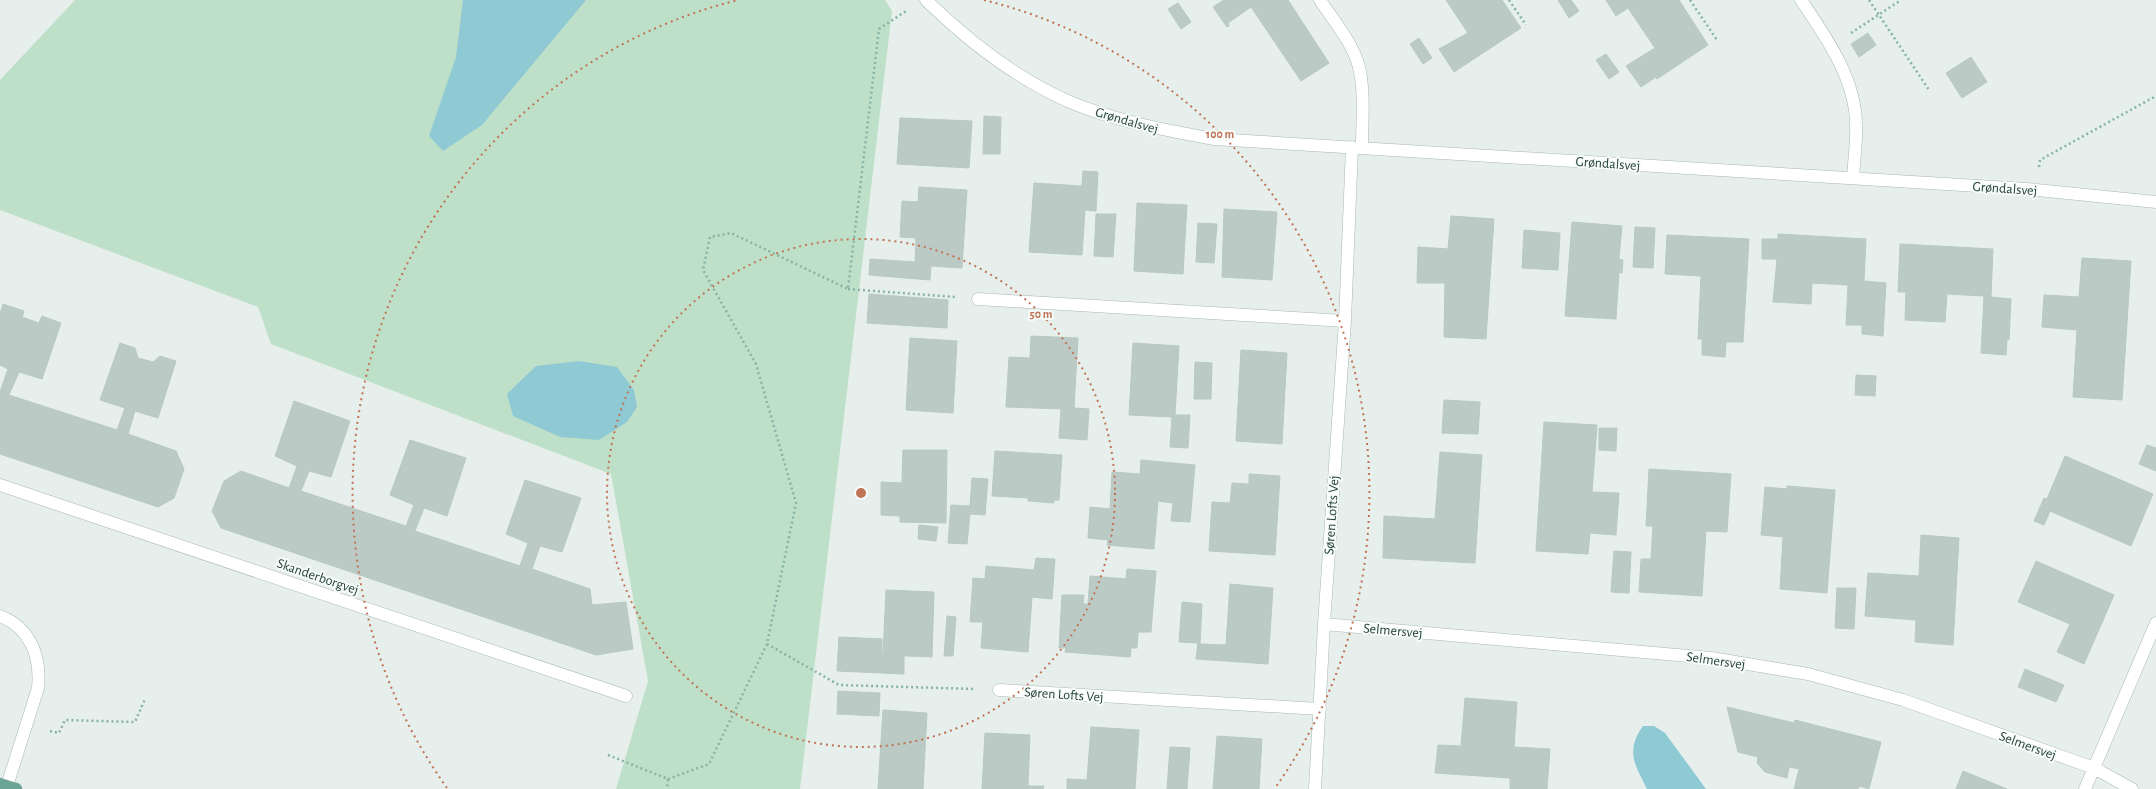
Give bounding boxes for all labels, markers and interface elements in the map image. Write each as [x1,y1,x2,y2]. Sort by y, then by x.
street label: Grøndalsvej [1094,105,1160,137]
text: 100 m [1206,128,1234,140]
street label: Grøndalsvej [1575,155,1641,173]
street label: Grøndalsvej [1972,180,2038,198]
text: 50 m [1030,308,1053,320]
street label: Søren Lofts Vej [1322,475,1342,555]
centre of rings [854,486,868,500]
street label: Skanderborgvej [275,556,360,597]
street label: Selmersvej [1363,621,1423,641]
street label: Selmersvej [1685,650,1746,672]
street label: Søren Lofts Vej [1024,685,1104,705]
street label: Selmersvej [1997,729,2058,763]

